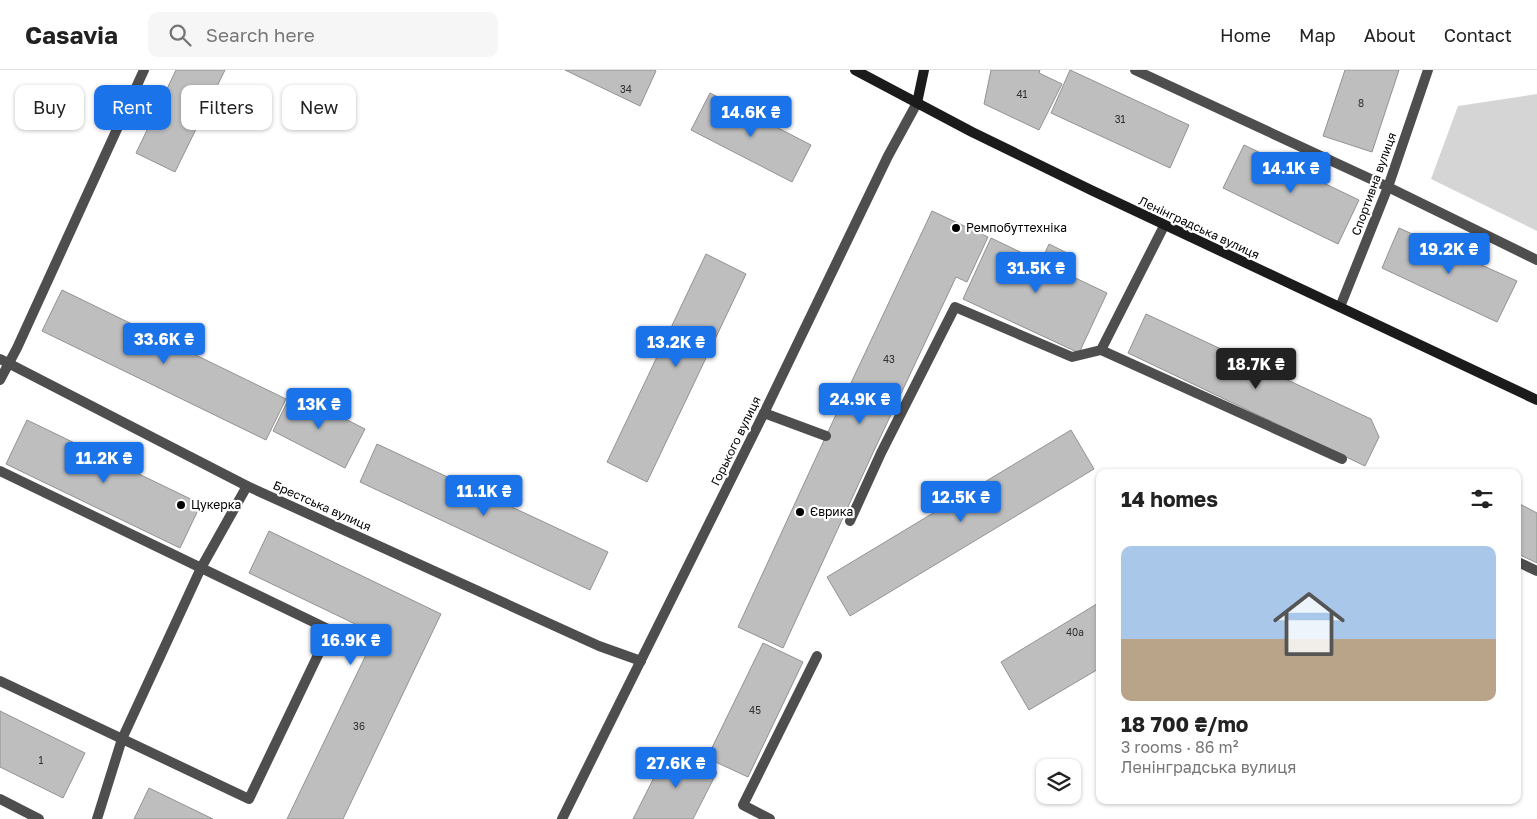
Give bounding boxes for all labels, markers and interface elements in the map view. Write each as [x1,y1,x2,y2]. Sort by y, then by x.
search box [148,12,498,57]
text: Casavia [25,20,118,49]
icon: search [166,21,194,49]
text: Search here [206,23,315,46]
text: Home [1220,24,1271,46]
text: Map [1299,24,1336,46]
text: About [1364,24,1416,46]
text: Contact [1444,24,1512,46]
house number: 34 [620,83,632,95]
chip: Buy [15,85,84,130]
chip: Rent [94,85,171,130]
chip: Filters [181,85,272,130]
chip: New [282,85,356,130]
house number: 41 [1017,88,1028,100]
pin: 14.6K ₴ [705,96,797,138]
house number: 8 [1358,97,1364,109]
text: 14.6K ₴ [722,102,780,122]
house number: 31 [1115,113,1125,125]
street label: Спортивна вулиця [1348,130,1399,237]
pin: 14.1K ₴ [1245,152,1337,194]
text: 14.1K ₴ [1263,158,1319,178]
street label: Ленінградська вулиця [1136,193,1262,262]
place label: Ремпобуттехніка [966,220,1067,235]
marker: Ремпобуттехніка [950,222,962,234]
pin: 19.2K ₴ [1403,232,1495,275]
text: 19.2K ₴ [1420,239,1478,259]
pin: 31.5K ₴ [990,252,1082,294]
text: 31.5K ₴ [1007,258,1065,278]
pin: 33.6K ₴ [118,322,210,365]
pin: 13.2K ₴ [630,326,722,368]
text: 33.6K ₴ [134,329,194,349]
text: 13.2K ₴ [647,332,705,352]
pin: 18.7K ₴ [1210,348,1302,390]
house number: 43 [883,353,895,365]
text: 18.7K ₴ [1227,354,1285,374]
pin: 24.9K ₴ [814,382,906,425]
pin: 13K ₴ [284,388,354,430]
text: 24.9K ₴ [830,389,890,409]
text: 13K ₴ [297,394,341,414]
street label: Горького вулиця [707,394,764,488]
pin: 11.2K ₴ [58,442,150,484]
text: 11.2K ₴ [76,448,132,468]
pin: 11.1K ₴ [438,474,530,517]
street label: Брестська вулиця [271,477,374,534]
pin: 12.5K ₴ [915,480,1007,523]
text: 11.1K ₴ [456,481,512,501]
icon: filters [1468,485,1496,513]
text: 14 homes [1121,486,1218,512]
text: 12.5K ₴ [932,487,990,507]
place label: Цукерка [191,497,241,512]
marker: Цукерка [175,499,187,511]
place label: Єврика [810,504,853,519]
marker: Єврика [794,506,806,518]
icon: home [1264,579,1354,669]
pin: 16.9K ₴ [305,624,397,666]
house number: 40а [1066,626,1084,638]
text: 16.9K ₴ [321,630,381,650]
house number: 45 [749,704,761,716]
text: 18 700 ₴/mo [1121,711,1248,737]
house number: 36 [353,720,365,732]
text: 3 rooms · 86 m² [1121,737,1238,757]
pin: 27.6K ₴ [630,746,722,789]
text: 27.6K ₴ [646,753,706,773]
house number: 1 [39,754,44,766]
text: Ленінградська вулиця [1121,757,1296,777]
map controls [1036,759,1081,804]
button: layers [1036,759,1081,804]

